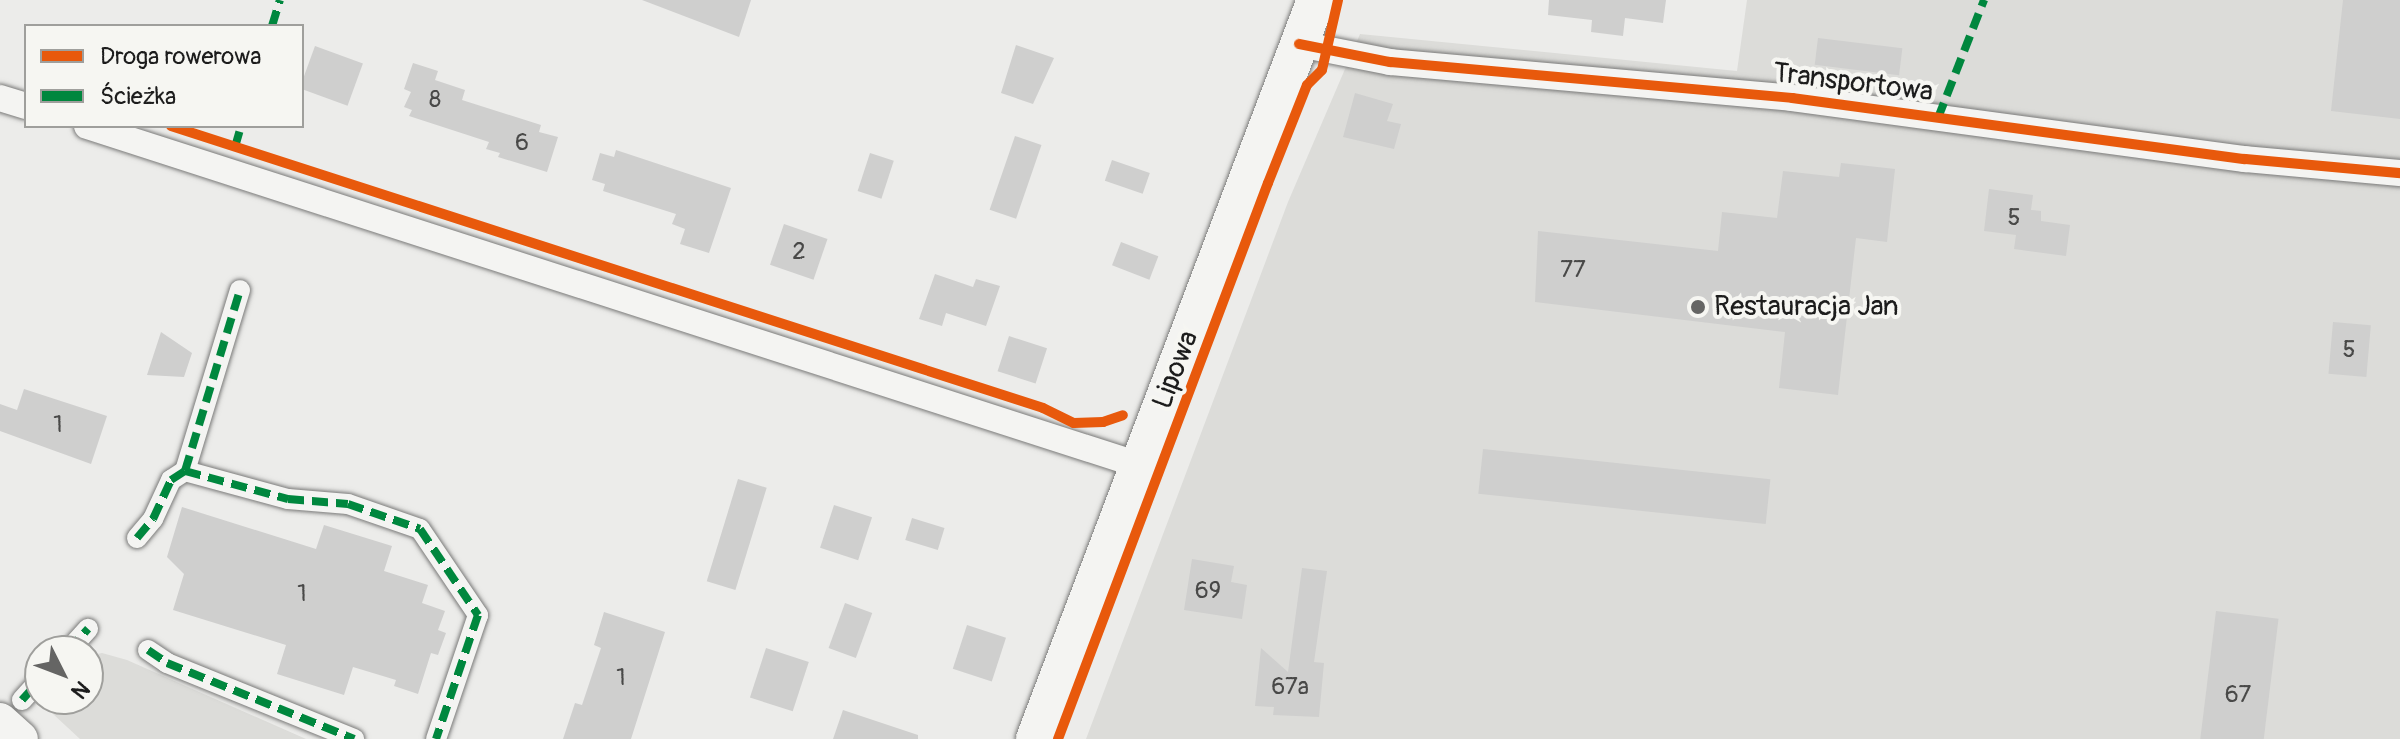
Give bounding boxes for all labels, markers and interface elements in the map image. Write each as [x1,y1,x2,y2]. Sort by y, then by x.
legend [24,24,304,128]
text: Droga rowerowa [100,42,261,71]
street label: Transportowa [1771,57,1935,109]
text: Ścieżka [100,82,176,111]
house number: 8 [429,86,441,114]
house number: 6 [515,129,529,157]
house number: 5 [2007,204,2021,232]
house number: 2 [792,238,806,266]
house number: 77 [1560,256,1586,284]
place label: Restauracja Jan [1714,290,1899,324]
marker: Restauracja Jan [1689,298,1707,316]
street label: Lipowa [1146,326,1206,414]
house number: 5 [2342,336,2356,364]
house number: 1 [53,411,63,439]
house number: 69 [1195,577,1221,605]
house number: 1 [297,580,307,608]
north arrow [24,635,104,715]
house number: 1 [616,664,626,692]
house number: 67a [1271,673,1309,701]
text: N [65,675,96,705]
house number: 67 [2225,681,2251,709]

